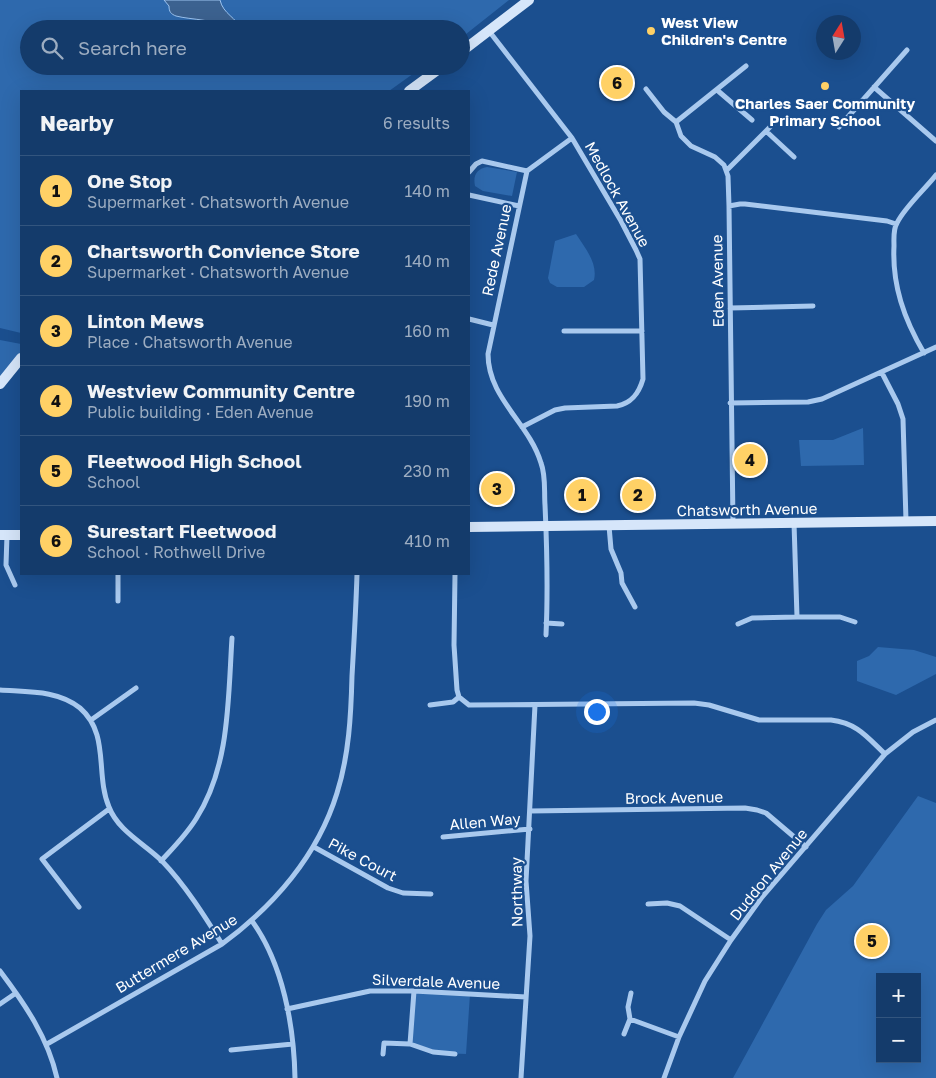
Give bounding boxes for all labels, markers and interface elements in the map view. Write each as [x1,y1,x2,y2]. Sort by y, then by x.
place label: West View Children's Centre [661,13,787,48]
north arrow [816,15,861,60]
search box [20,20,470,75]
marker: West View Children's Centre [645,25,657,37]
icon: search [38,34,66,62]
text: Search here [78,36,187,59]
pin: 6 [601,64,633,102]
marker: Charles Saer Community Primary School [819,80,831,92]
place label: Charles Saer Community Primary School [735,94,915,129]
text: Nearby [40,110,114,136]
text: 6 results [383,113,450,133]
street label: Medlock Avenue [582,138,655,250]
text: One Stop [87,169,172,192]
text: 1 [52,181,60,201]
text: 140 m [404,181,450,201]
text: Supermarket · Chatsworth Avenue [87,192,349,212]
street label: Rede Avenue [477,202,515,298]
street label: Eden Avenue [707,234,727,328]
text: Chartsworth Convience Store [87,239,360,262]
text: 2 [51,251,61,271]
text: 140 m [404,251,450,271]
text: Supermarket · Chatsworth Avenue [87,262,349,282]
text: Linton Mews [87,309,204,332]
text: 3 [51,321,61,341]
text: 160 m [404,321,450,341]
text: Place · Chatsworth Avenue [87,332,293,352]
text: Westview Community Centre [87,379,355,402]
text: 4 [51,391,61,411]
text: 190 m [404,391,450,411]
text: Public building · Eden Avenue [87,402,314,422]
pin: 4 [734,441,766,479]
text: Fleetwood High School [87,449,302,472]
text: 5 [51,461,61,481]
text: 230 m [403,461,450,481]
pin: 3 [481,470,513,508]
text: School [87,472,140,492]
pin: 1 [566,476,598,514]
pin: 2 [622,476,654,514]
street label: Chatsworth Avenue [676,499,818,519]
text: Surestart Fleetwood [87,519,277,542]
text: 6 [51,531,61,551]
text: 410 m [404,531,450,551]
text: School · Rothwell Drive [87,542,265,562]
your location [584,699,610,725]
street label: Brock Avenue [625,787,723,807]
street label: Allen Way [449,809,522,833]
street label: Duddon Avenue [725,824,811,924]
street label: Pike Court [326,833,400,885]
street label: Northway [506,856,526,927]
street label: Buttermere Avenue [112,909,240,996]
pin: 5 [856,922,888,960]
street label: Silverdale Avenue [372,970,501,992]
map controls [876,973,921,1063]
button: + [876,973,921,1018]
button: − [876,1018,921,1063]

